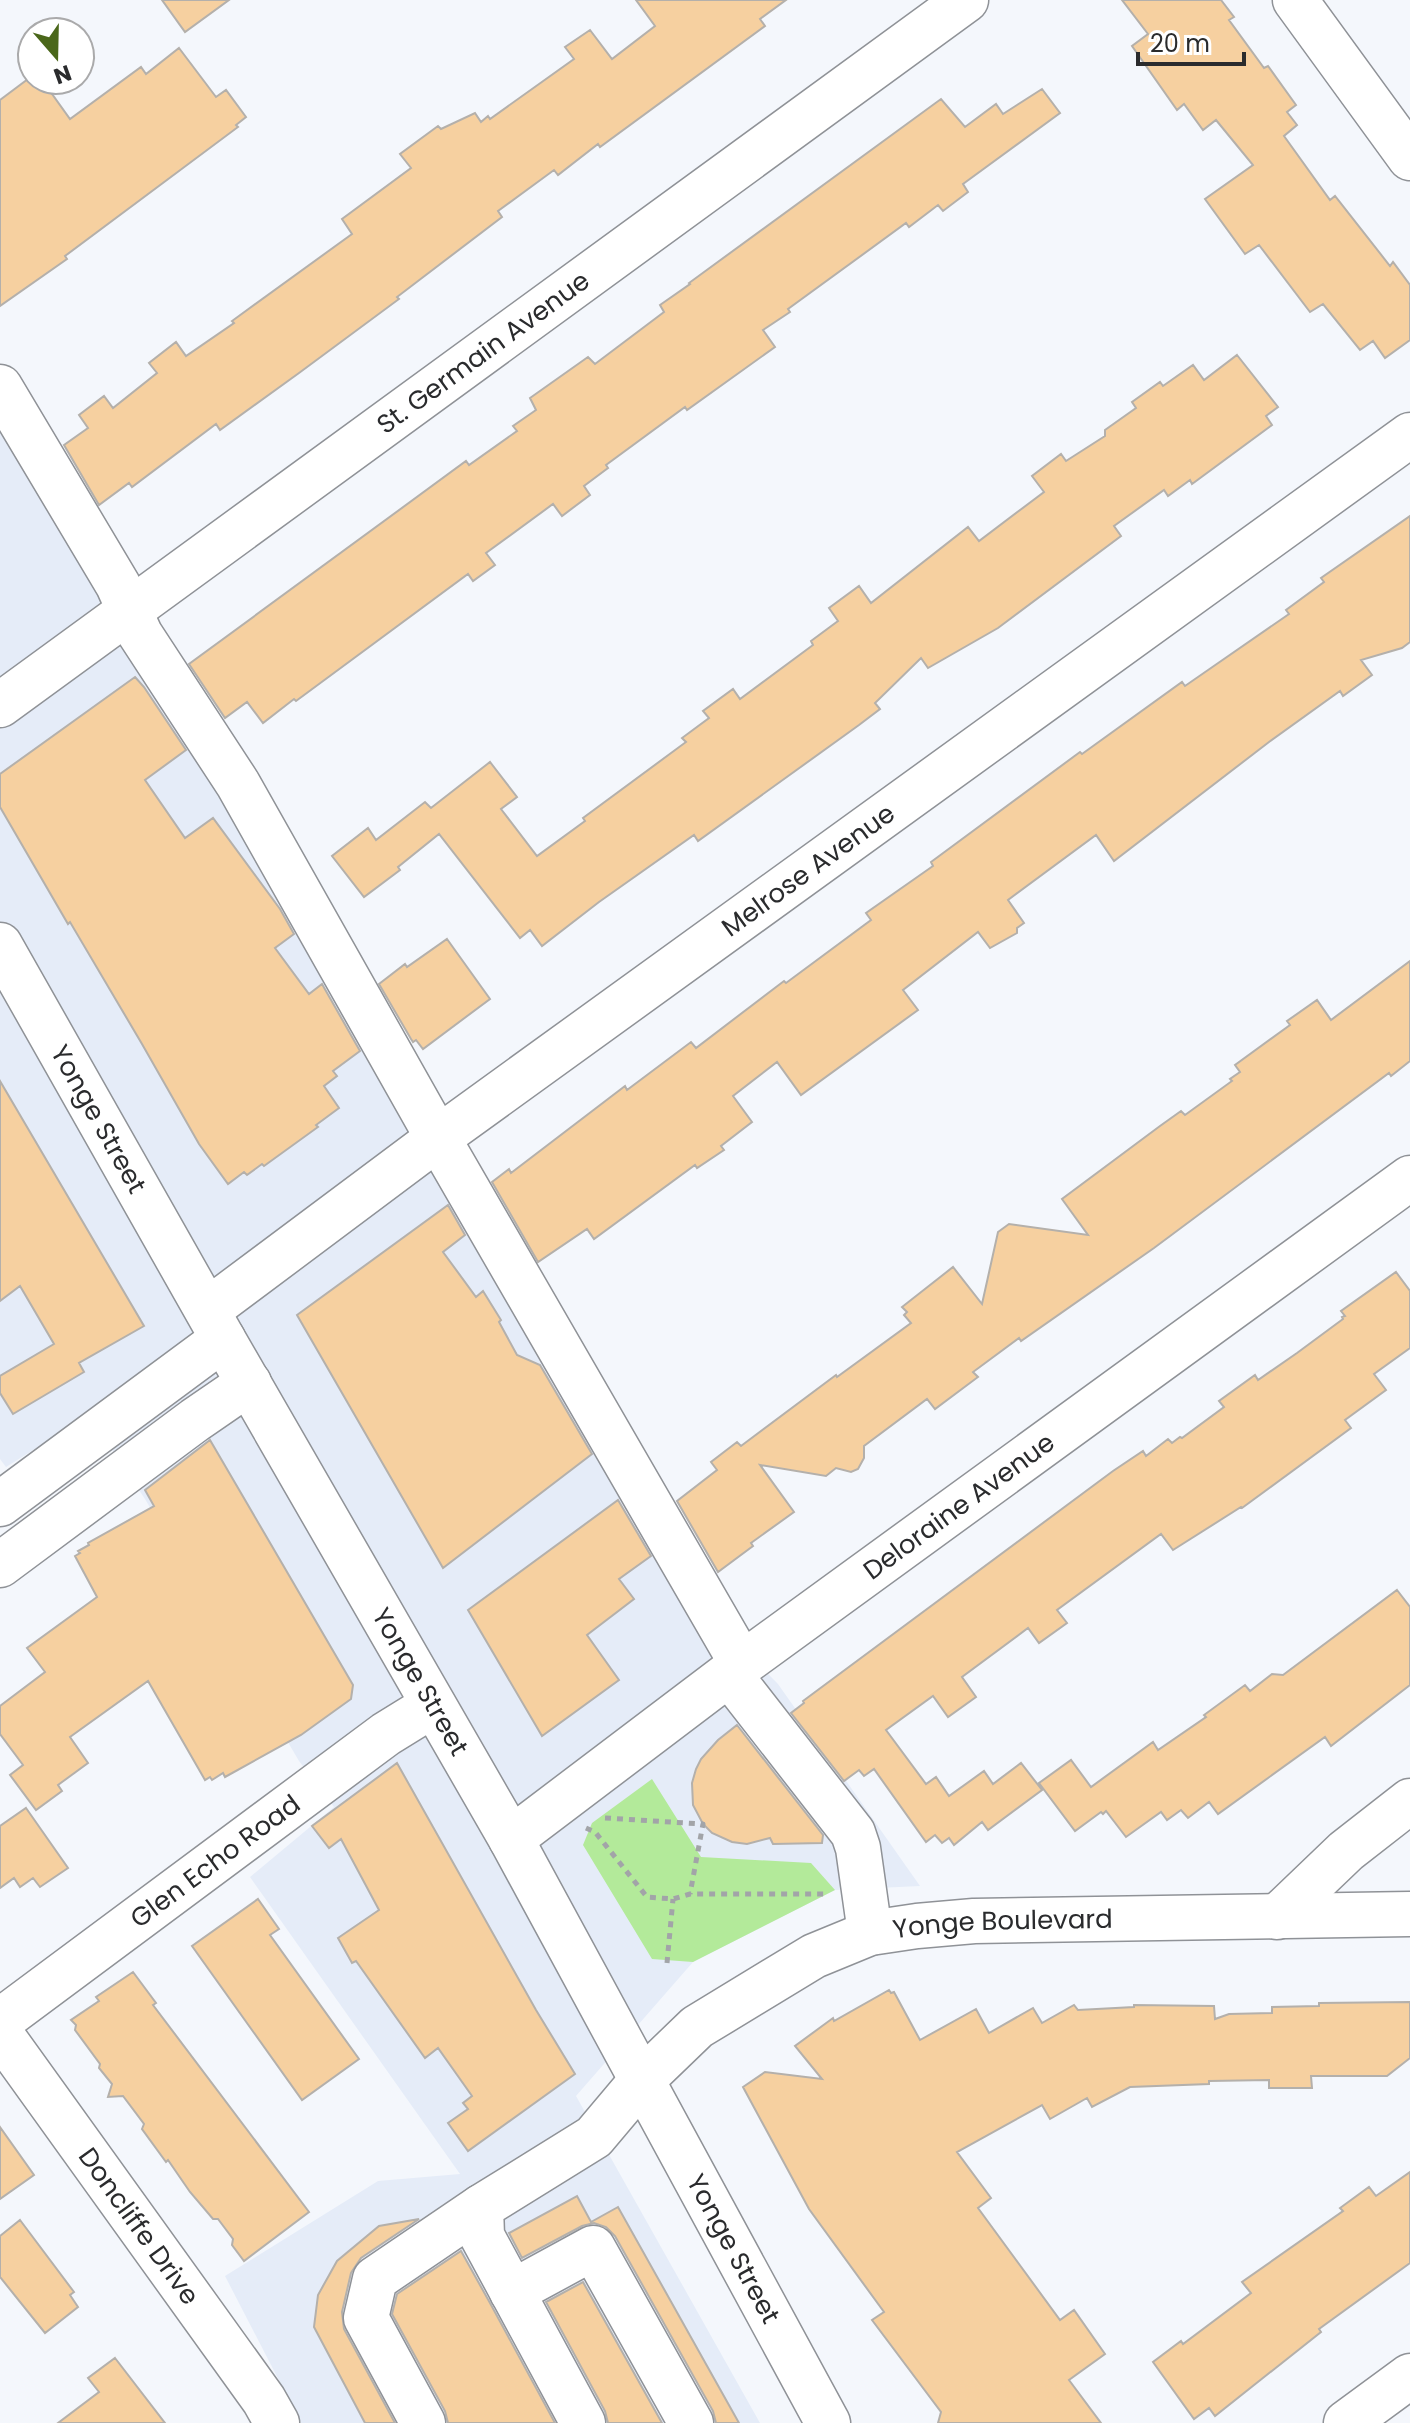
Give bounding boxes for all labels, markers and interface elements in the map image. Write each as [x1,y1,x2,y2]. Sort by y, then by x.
north arrow [16,16,96,96]
scale bar [1138,16,1244,66]
text: 20 m [1150,27,1210,60]
text: N [50,57,76,92]
street label: St. Germain Avenue [369,263,597,442]
street label: Melrose Avenue [714,795,902,945]
street label: Yonge Street [42,1038,155,1200]
street label: Deloraine Avenue [856,1424,1062,1588]
street label: Yonge Street [363,1601,477,1762]
street label: Glen Echo Road [123,1786,307,1936]
street label: Yonge Boulevard [890,1901,1113,1947]
street label: Doncliffe Drive [70,2140,208,2312]
street label: Yonge Street [678,2168,789,2330]

